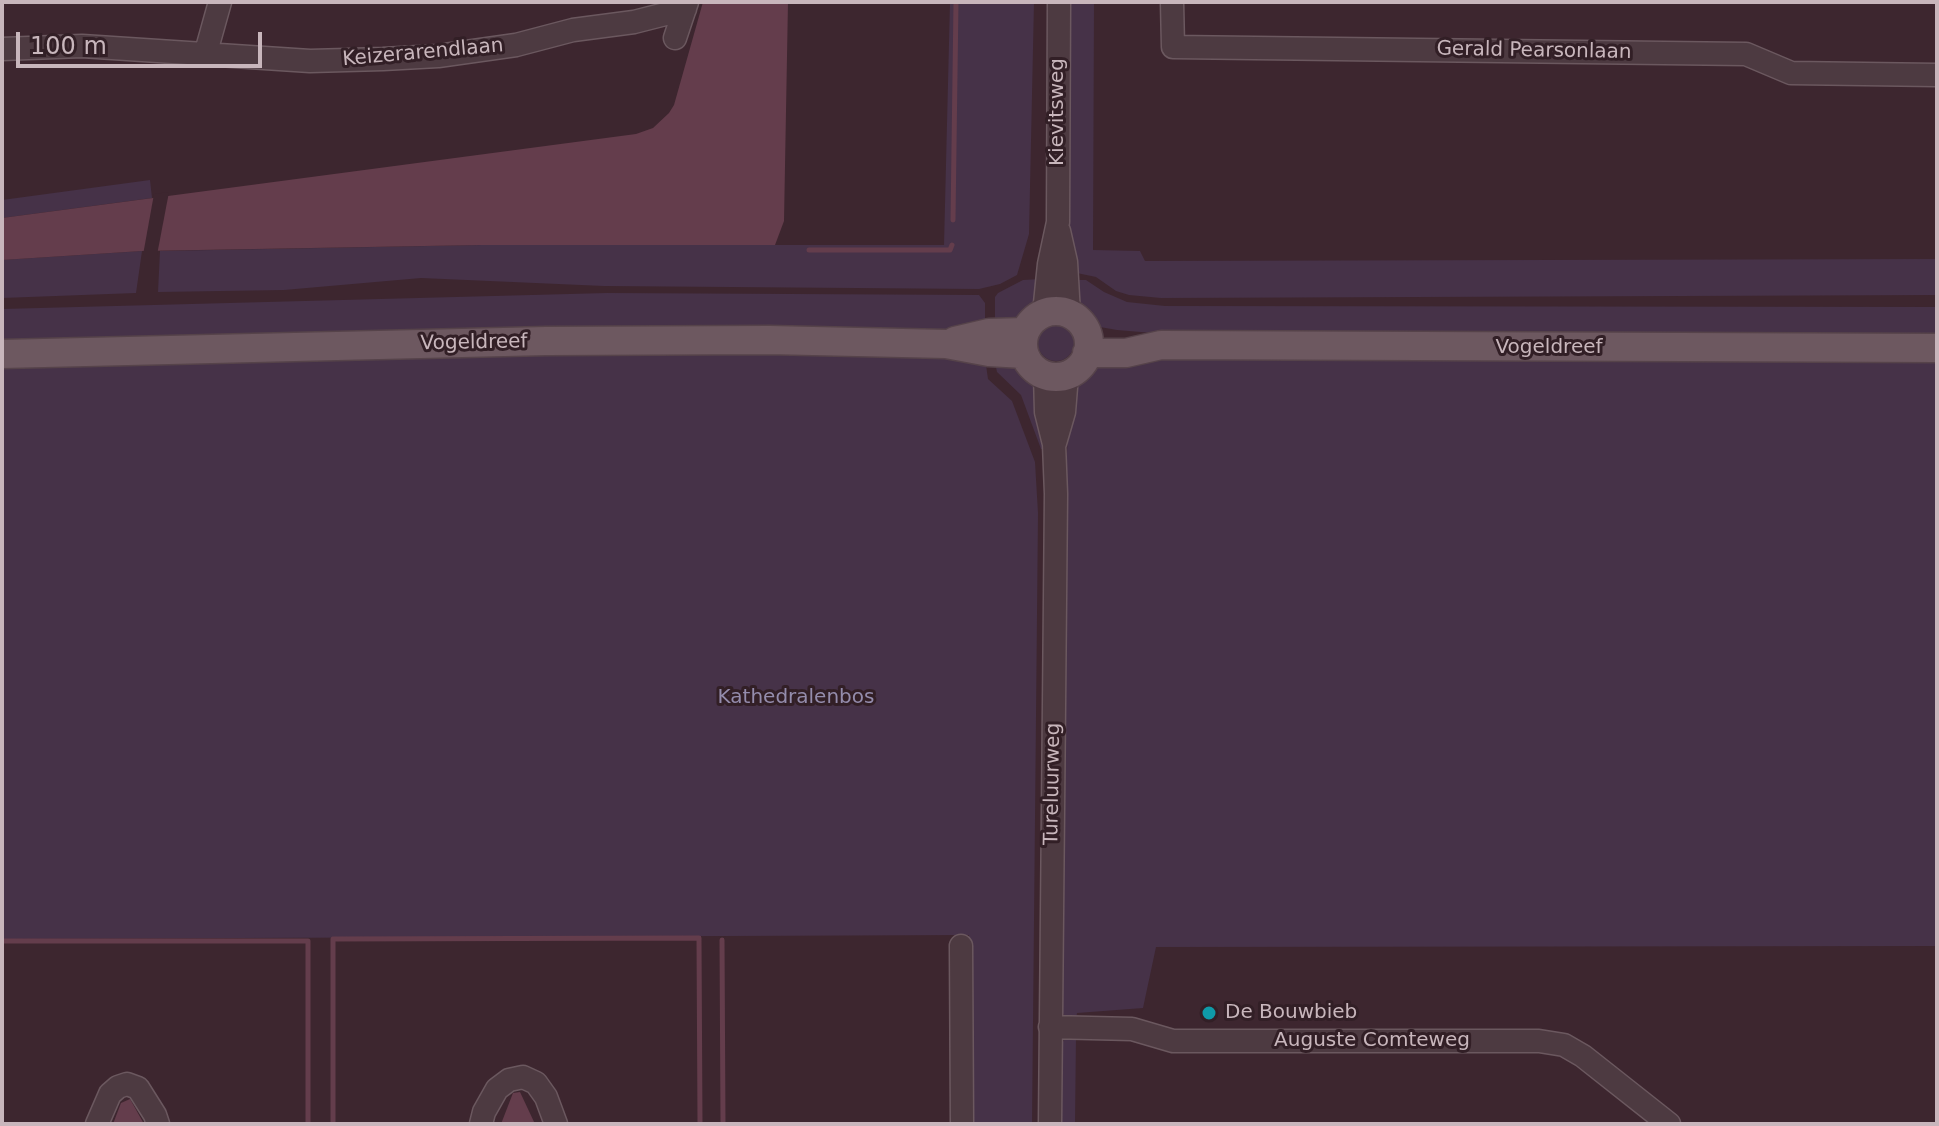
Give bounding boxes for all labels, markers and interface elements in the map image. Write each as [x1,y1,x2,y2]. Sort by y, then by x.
scale bar [20,16,266,66]
text: 100 m [30,32,107,60]
street label: Keizerarendlaan [342,34,504,72]
street label: Gerald Pearsonlaan [1436,37,1632,65]
street label: Kievitsweg [1046,58,1070,166]
street label: Vogeldreef [420,330,528,356]
street label: Vogeldreef [1495,336,1603,360]
park label: Kathedralenbos [718,686,874,710]
street label: Tureluurweg [1040,723,1066,845]
place label: De Bouwbieb [1225,1001,1357,1025]
marker: De Bouwbieb [1200,1004,1218,1022]
street label: Auguste Comteweg [1274,1029,1470,1053]

